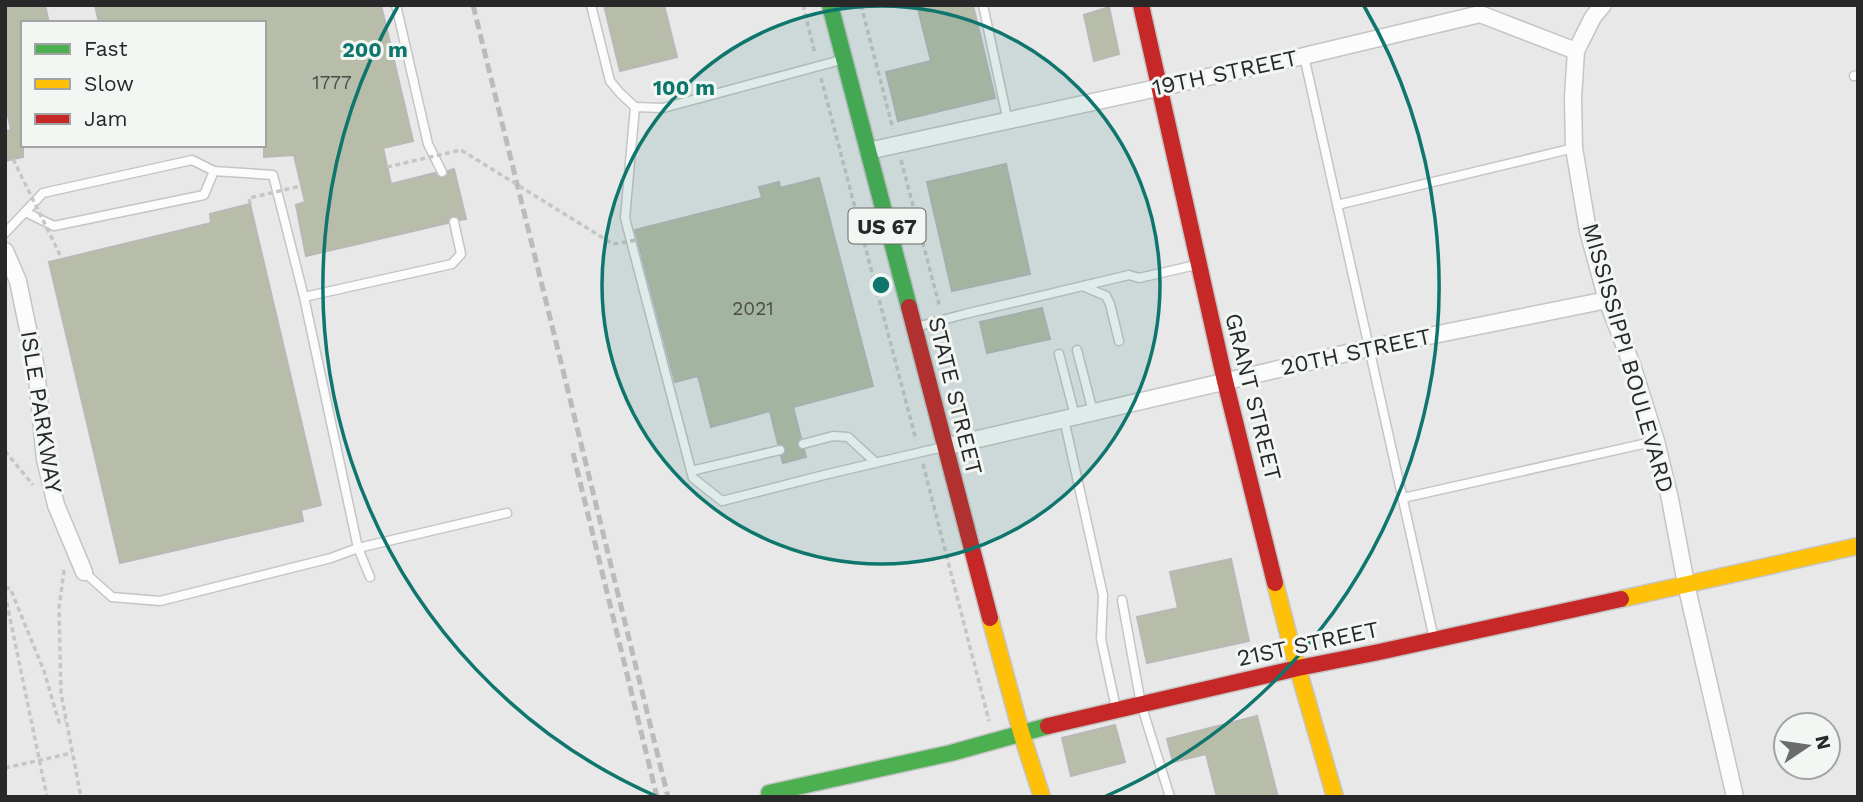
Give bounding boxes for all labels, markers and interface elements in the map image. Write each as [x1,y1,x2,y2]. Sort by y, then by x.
legend [21,21,266,147]
text: Fast [84,36,128,61]
text: 200 m [342,37,408,62]
street label: 19TH STREET [1150,44,1300,102]
text: Slow [84,71,134,96]
house number: 1777 [312,71,352,94]
text: 100 m [653,75,715,100]
text: Jam [84,106,127,131]
road number: US 67 [848,208,926,244]
street label: MISSISSIPPI BOULEVARD [1577,220,1679,496]
centre of rings [869,273,893,297]
house number: 2021 [732,297,774,320]
street label: GRANT STREET [1219,310,1287,484]
street label: STATE STREET [922,314,988,478]
street label: 20TH STREET [1278,323,1434,381]
street label: ISLE PARKWAY [15,329,67,495]
street label: 21ST STREET [1235,616,1381,672]
north arrow [1772,711,1842,781]
text: N [1810,733,1836,752]

